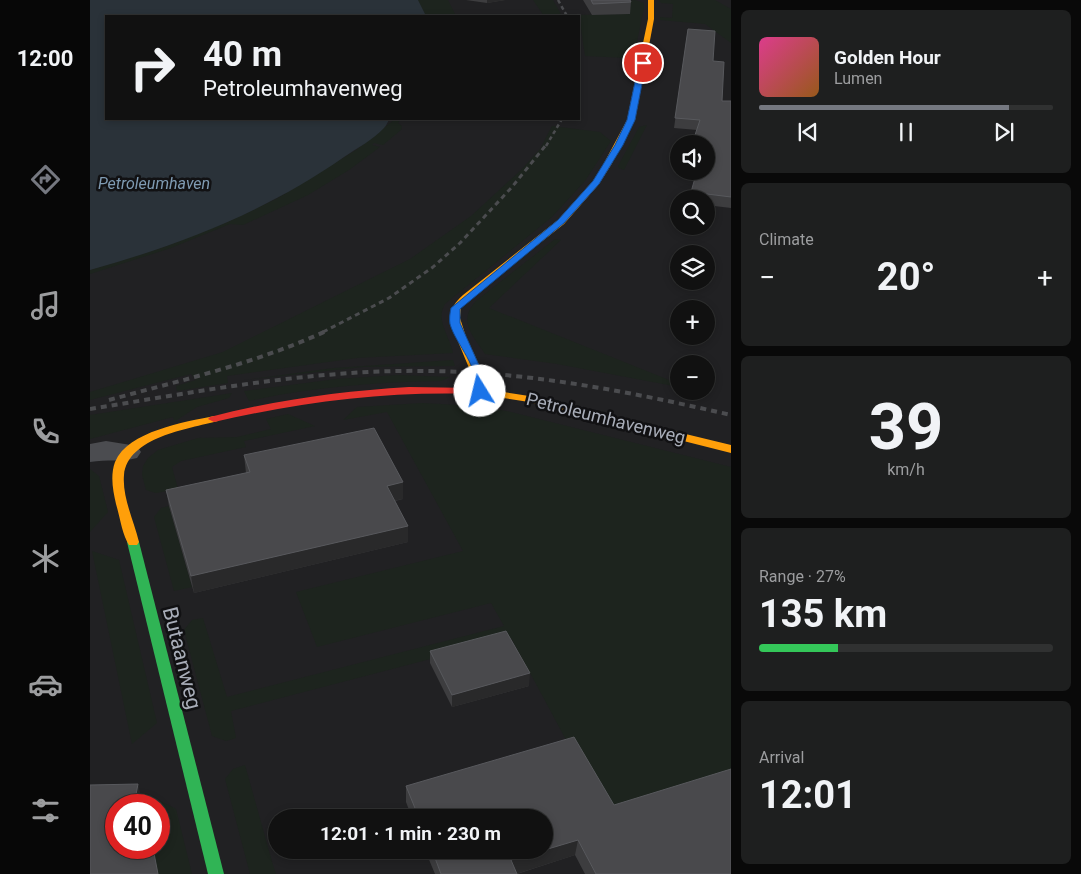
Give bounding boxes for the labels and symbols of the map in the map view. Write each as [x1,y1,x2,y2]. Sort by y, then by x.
pin [622,42,664,84]
water label: Petroleumhaven [98,174,210,193]
position arrow [453,364,505,416]
street label: Petroleumhavenweg [524,388,688,448]
street label: Butaanweg [158,604,206,712]
speed limit sign: 40 [105,794,170,859]

